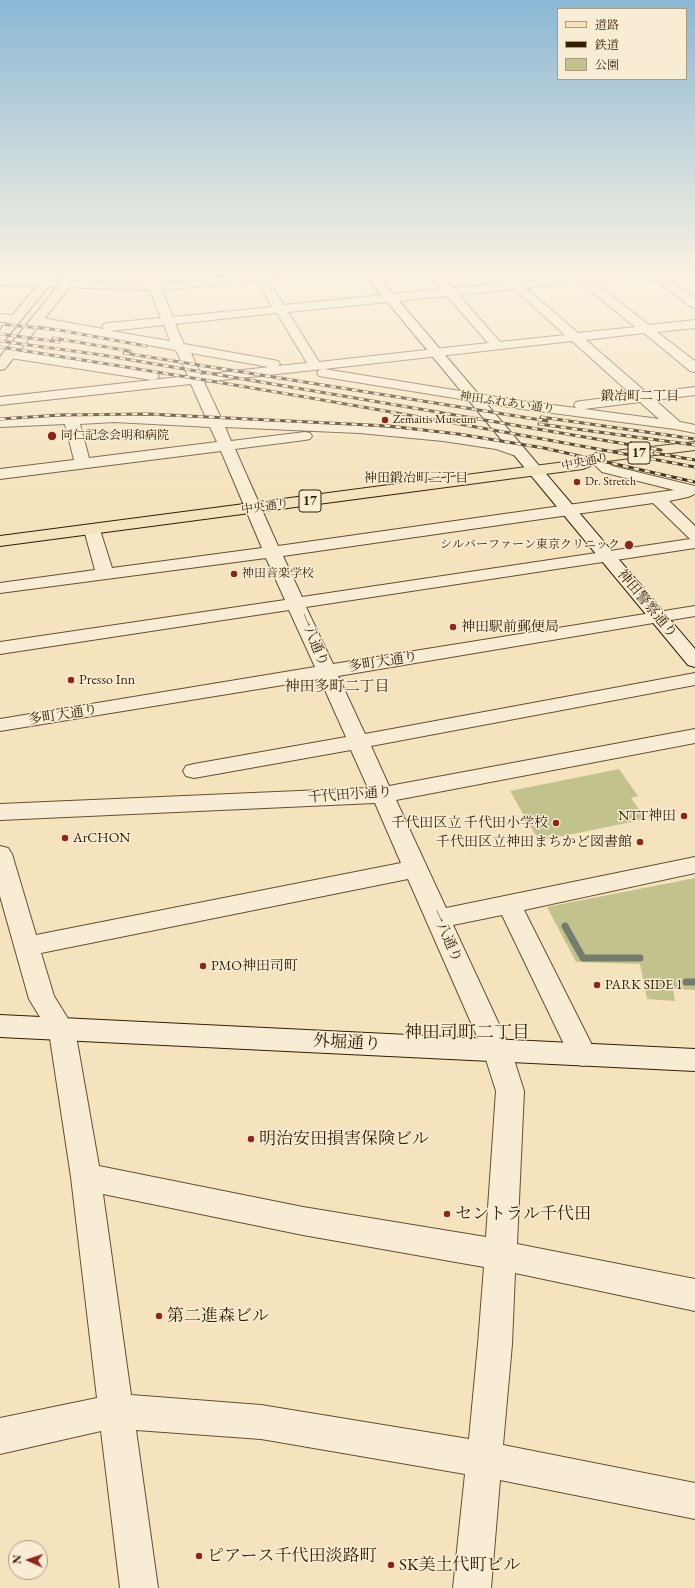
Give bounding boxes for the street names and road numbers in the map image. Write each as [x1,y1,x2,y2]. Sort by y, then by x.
street label: 神田ふれあい通り [458,389,556,417]
road number: 17 [628,442,650,464]
street label: 中央通り [560,450,610,474]
road number: 17 [299,490,321,512]
street label: 中央通り [240,497,290,517]
street label: 神田警察通り [614,566,680,642]
street label: 一八通り [294,611,332,669]
street label: 多町大通り [347,648,419,676]
street label: 多町大通り [27,701,99,729]
street label: 千代田小通り [308,784,392,806]
street label: 一八通り [427,907,465,965]
street label: 外堀通り [313,1031,381,1055]

